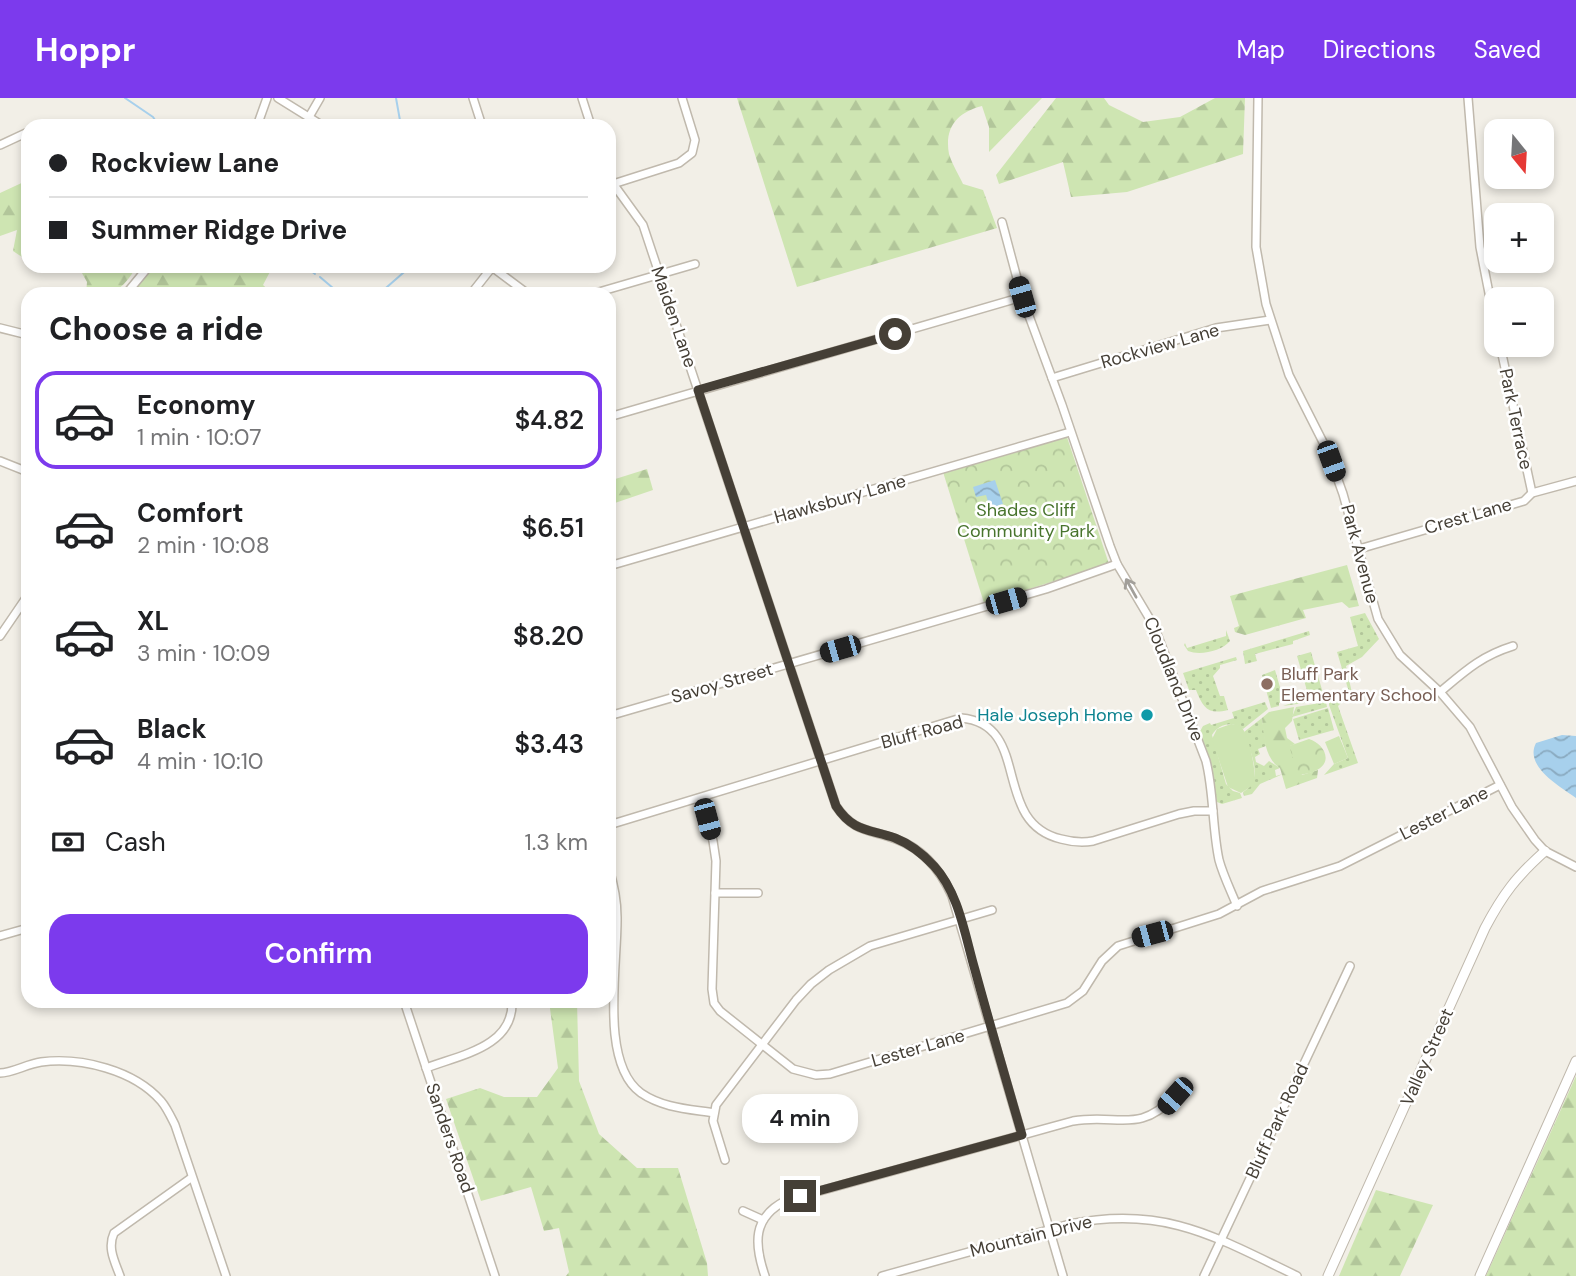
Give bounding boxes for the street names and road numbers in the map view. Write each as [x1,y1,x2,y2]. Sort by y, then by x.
street label: Maiden Lane [645,263,703,371]
street label: Rockview Lane [1098,318,1222,374]
street label: Park Terrace [1494,366,1538,472]
street label: Hawksbury Lane [771,469,909,529]
street label: Crest Lane [1422,492,1514,540]
street label: Park Avenue [1335,502,1385,606]
street label: Cloudland Drive [1138,613,1210,745]
street label: Savoy Street [668,657,776,709]
street label: Bluff Road [878,710,966,754]
street label: Lester Lane [1396,780,1492,846]
street label: Valley Street [1395,1004,1459,1110]
street label: Lester Lane [868,1023,968,1073]
street label: Bluff Park Road [1240,1060,1314,1182]
street label: Sanders Road [420,1080,480,1196]
street label: Mountain Drive [967,1209,1095,1263]

